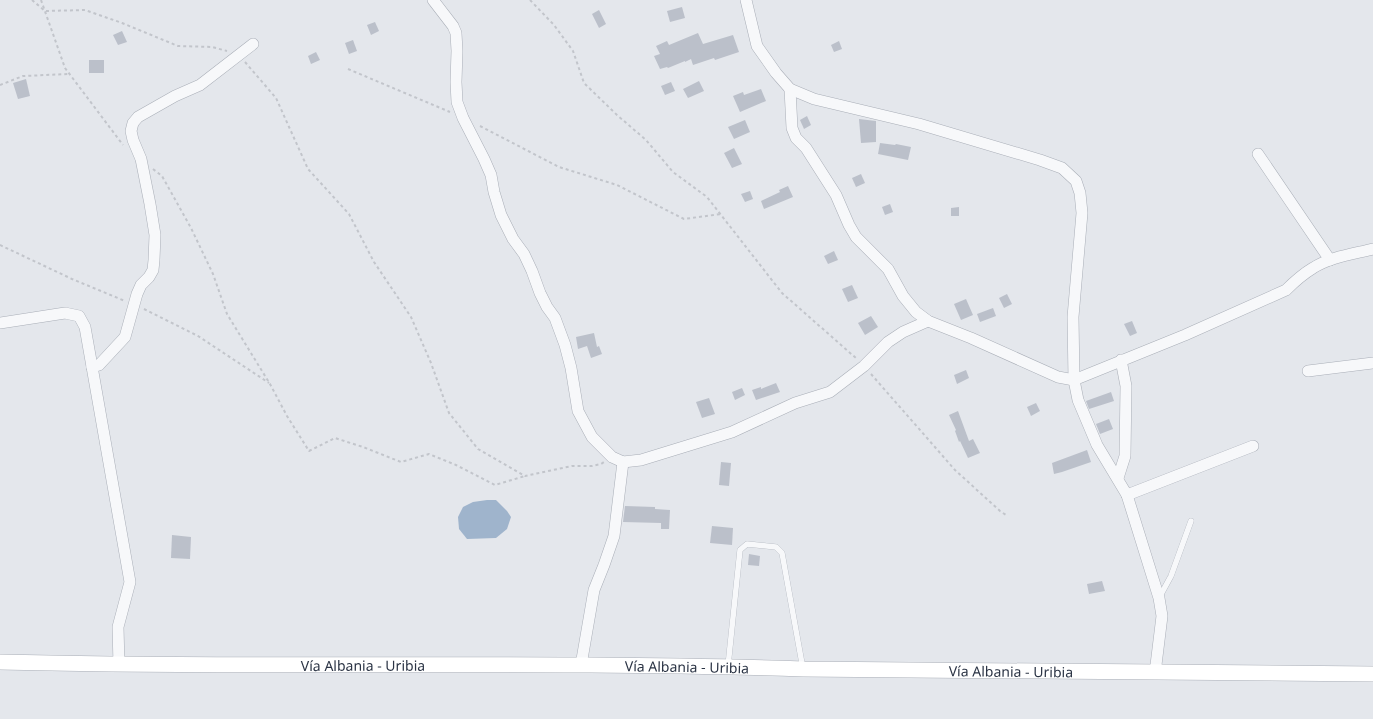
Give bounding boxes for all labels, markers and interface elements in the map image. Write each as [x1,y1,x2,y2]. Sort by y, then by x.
street label: Vía Albania - Uribia [301,655,425,674]
street label: Vía Albania - Uribia [625,656,749,677]
street label: Vía Albania - Uribia [949,661,1073,681]

